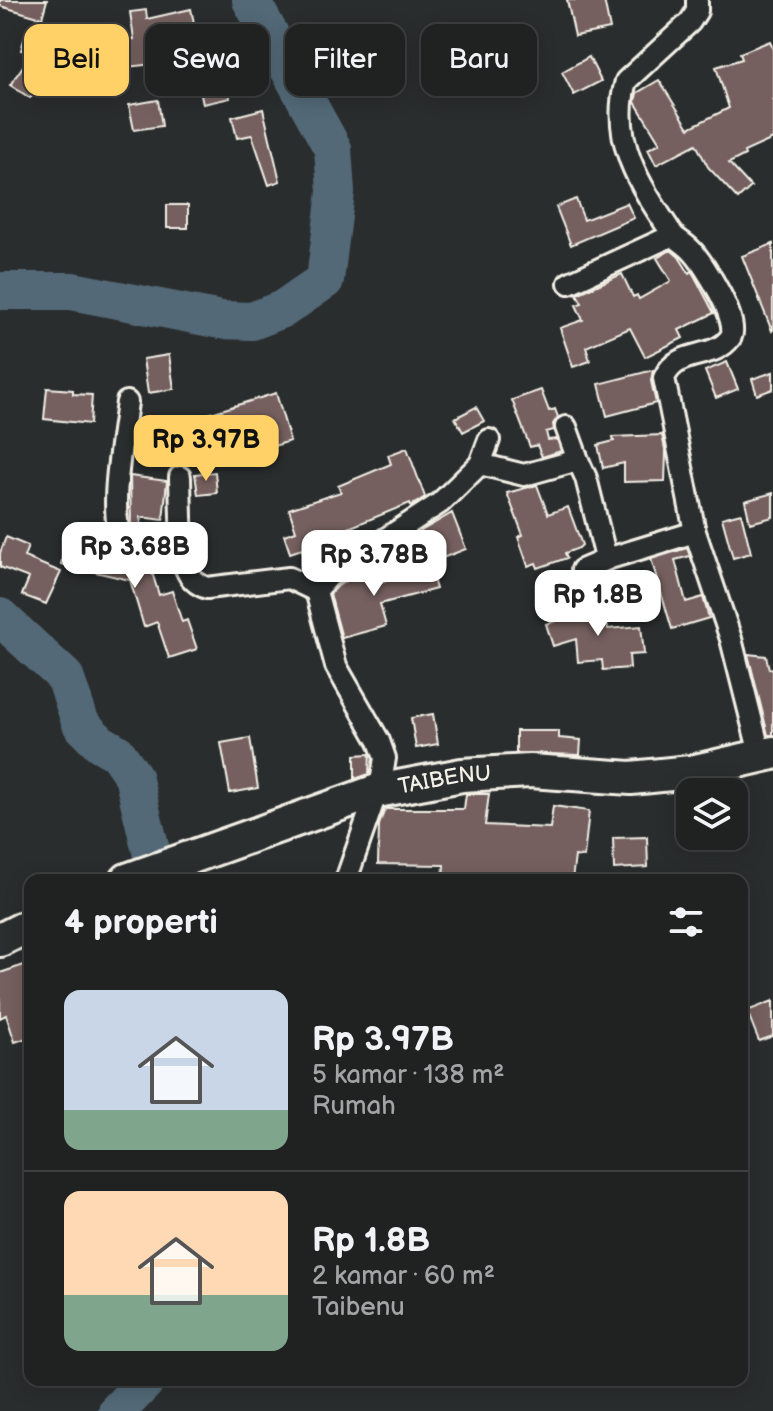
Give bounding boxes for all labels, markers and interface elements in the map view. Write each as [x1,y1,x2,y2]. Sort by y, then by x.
chip: Beli [24,24,129,96]
chip: Sewa [145,24,269,96]
chip: Filter [285,24,405,96]
chip: Baru [421,24,537,96]
pin: Rp 3.97B [123,415,289,483]
text: Rp 3.97B [152,425,260,456]
pin: Rp 3.68B [52,522,218,590]
pin: Rp 3.78B [291,530,457,598]
text: Rp 3.68B [80,532,190,563]
text: Rp 3.78B [320,540,428,571]
pin: Rp 1.8B [524,570,672,638]
text: Rp 1.8B [553,580,643,611]
street label: TAIBENU [396,760,492,800]
map controls [676,778,748,850]
button: layers [676,778,748,850]
icon: filters [664,900,708,944]
text: 4 properti [64,902,218,943]
text: Rp 3.97B [312,1019,454,1060]
icon: home [128,1022,224,1118]
text: 5 kamar · 138 m² [312,1060,504,1091]
text: Rumah [312,1091,396,1122]
text: Rp 1.8B [312,1220,430,1261]
icon: home [128,1223,224,1319]
text: 2 kamar · 60 m² [312,1261,495,1292]
text: Taibenu [312,1292,405,1323]

